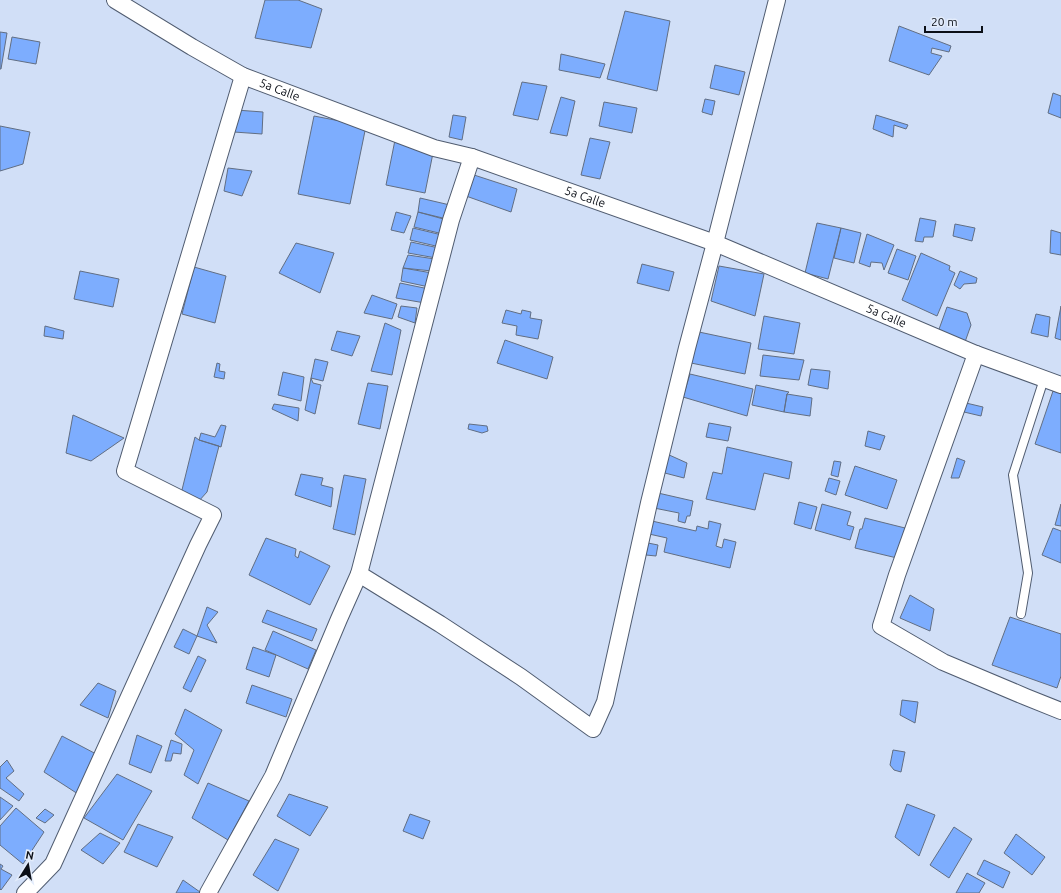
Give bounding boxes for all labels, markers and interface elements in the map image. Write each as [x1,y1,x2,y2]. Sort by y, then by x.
scale bar [925,8,982,34]
text: 20 m [931,15,958,28]
street label: 5a Calle [258,76,302,103]
street label: 5a Calle [563,183,607,210]
street label: 5a Calle [865,301,908,330]
north arrow [8,845,48,885]
text: N [25,849,35,862]

